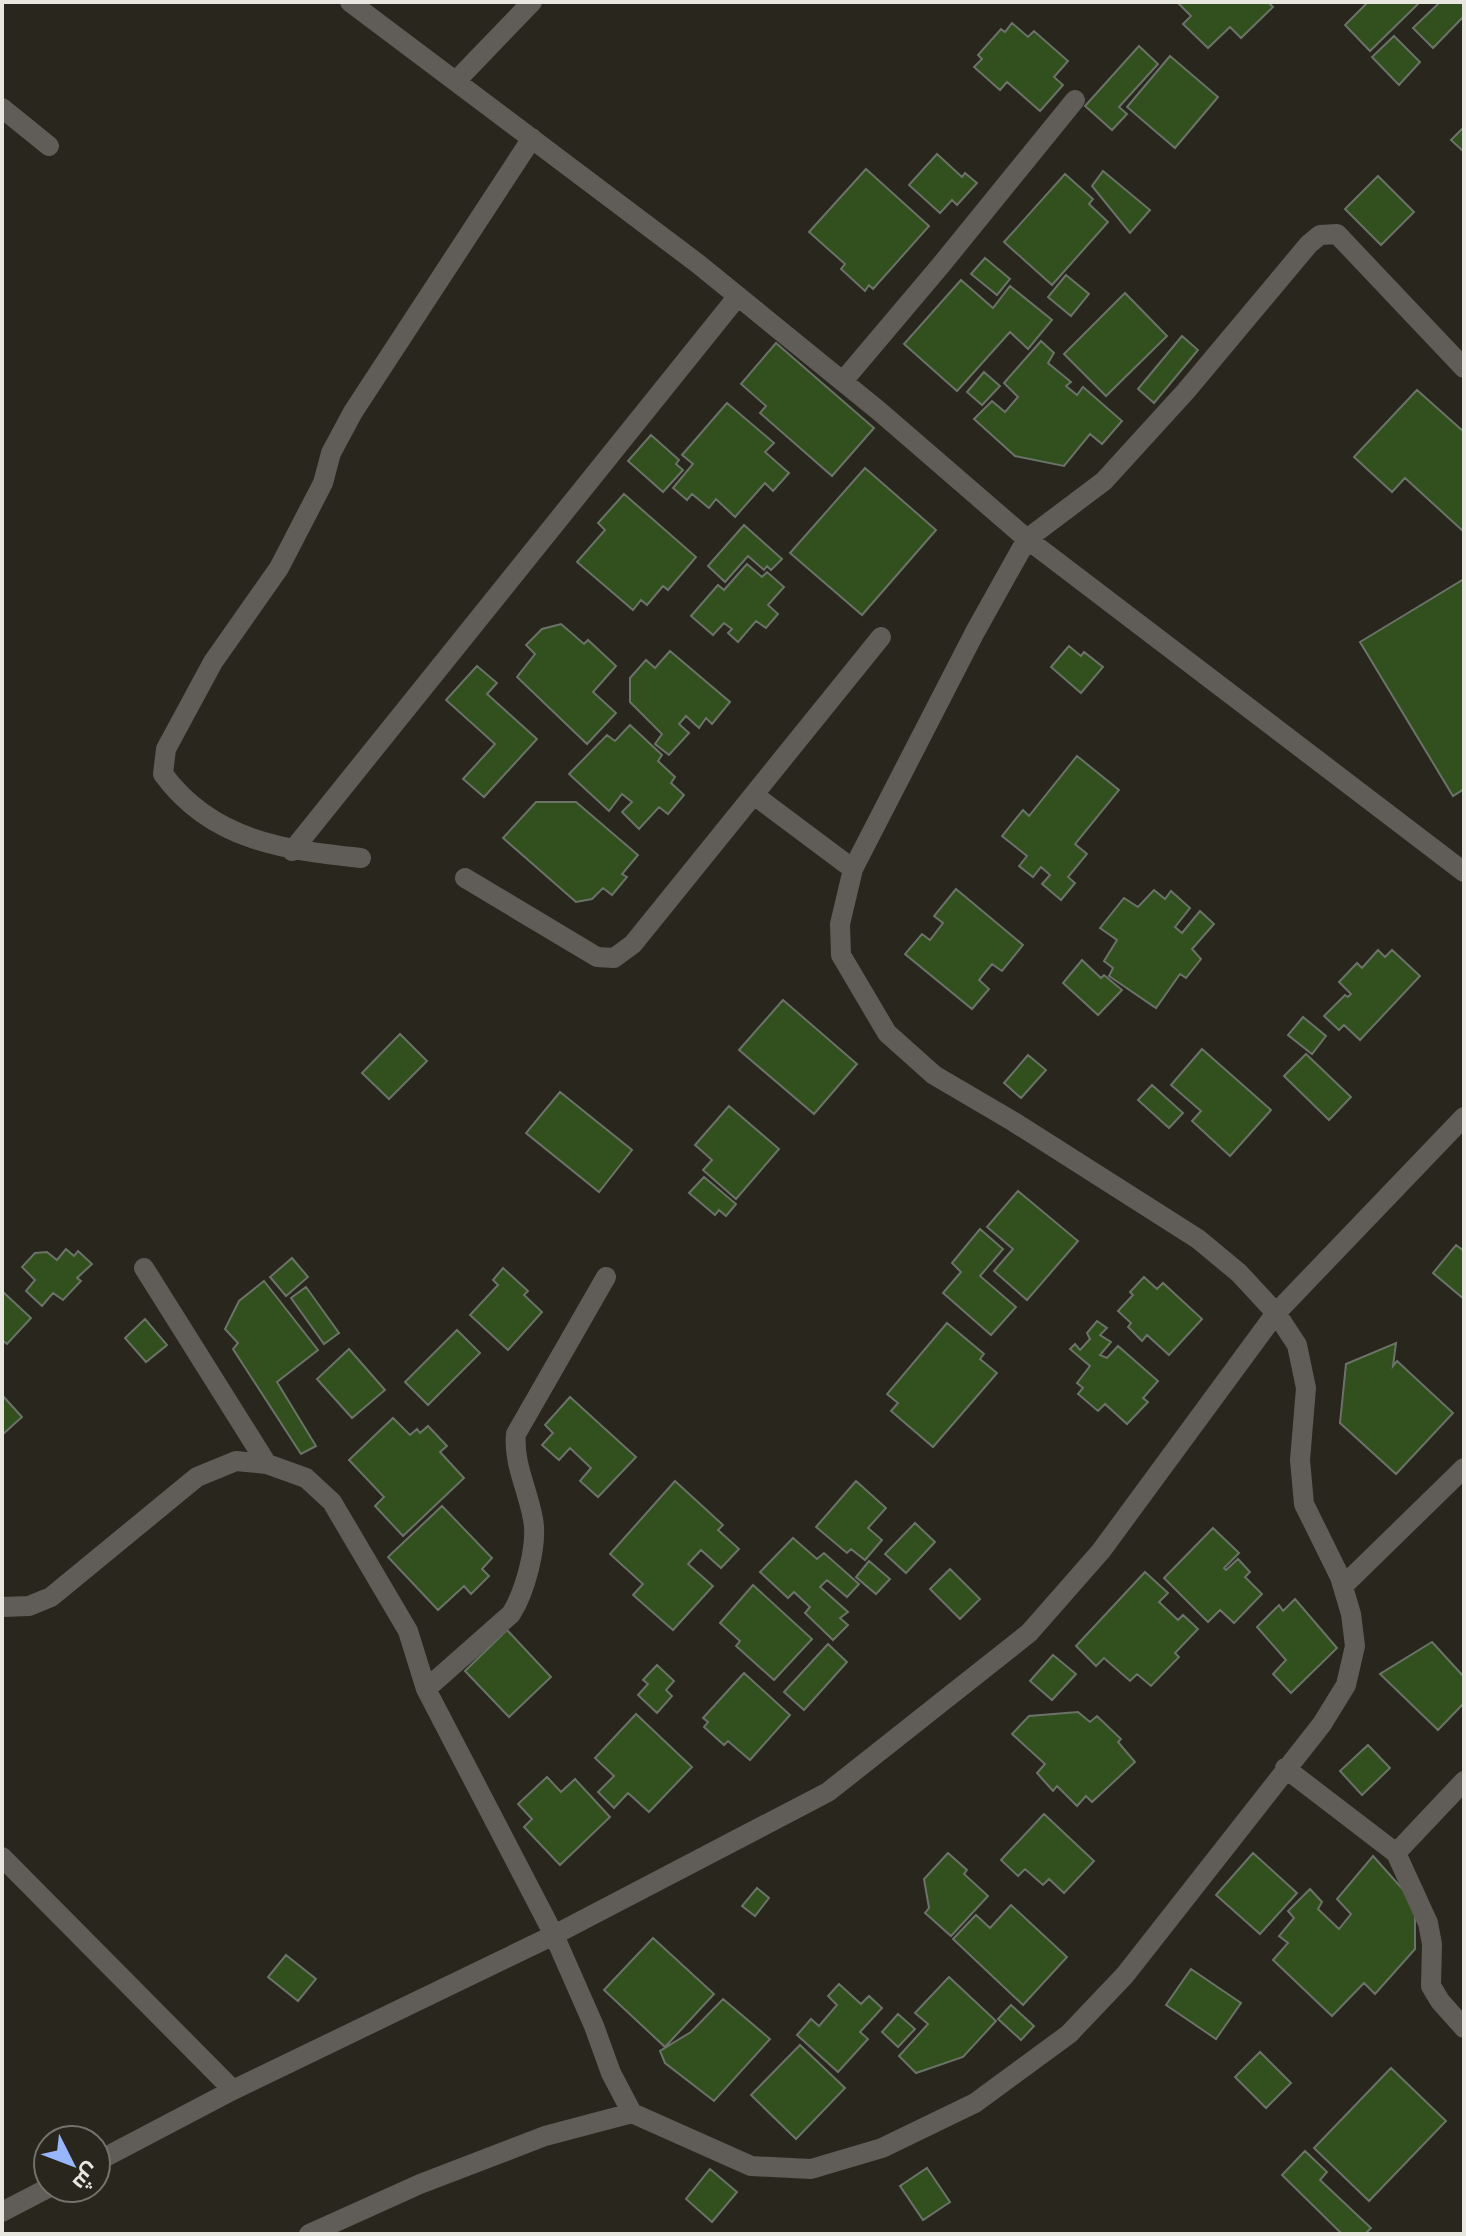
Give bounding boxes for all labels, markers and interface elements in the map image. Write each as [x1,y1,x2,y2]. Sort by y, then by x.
north arrow [32,2124,112,2204]
text: ش [67,2158,107,2197]

